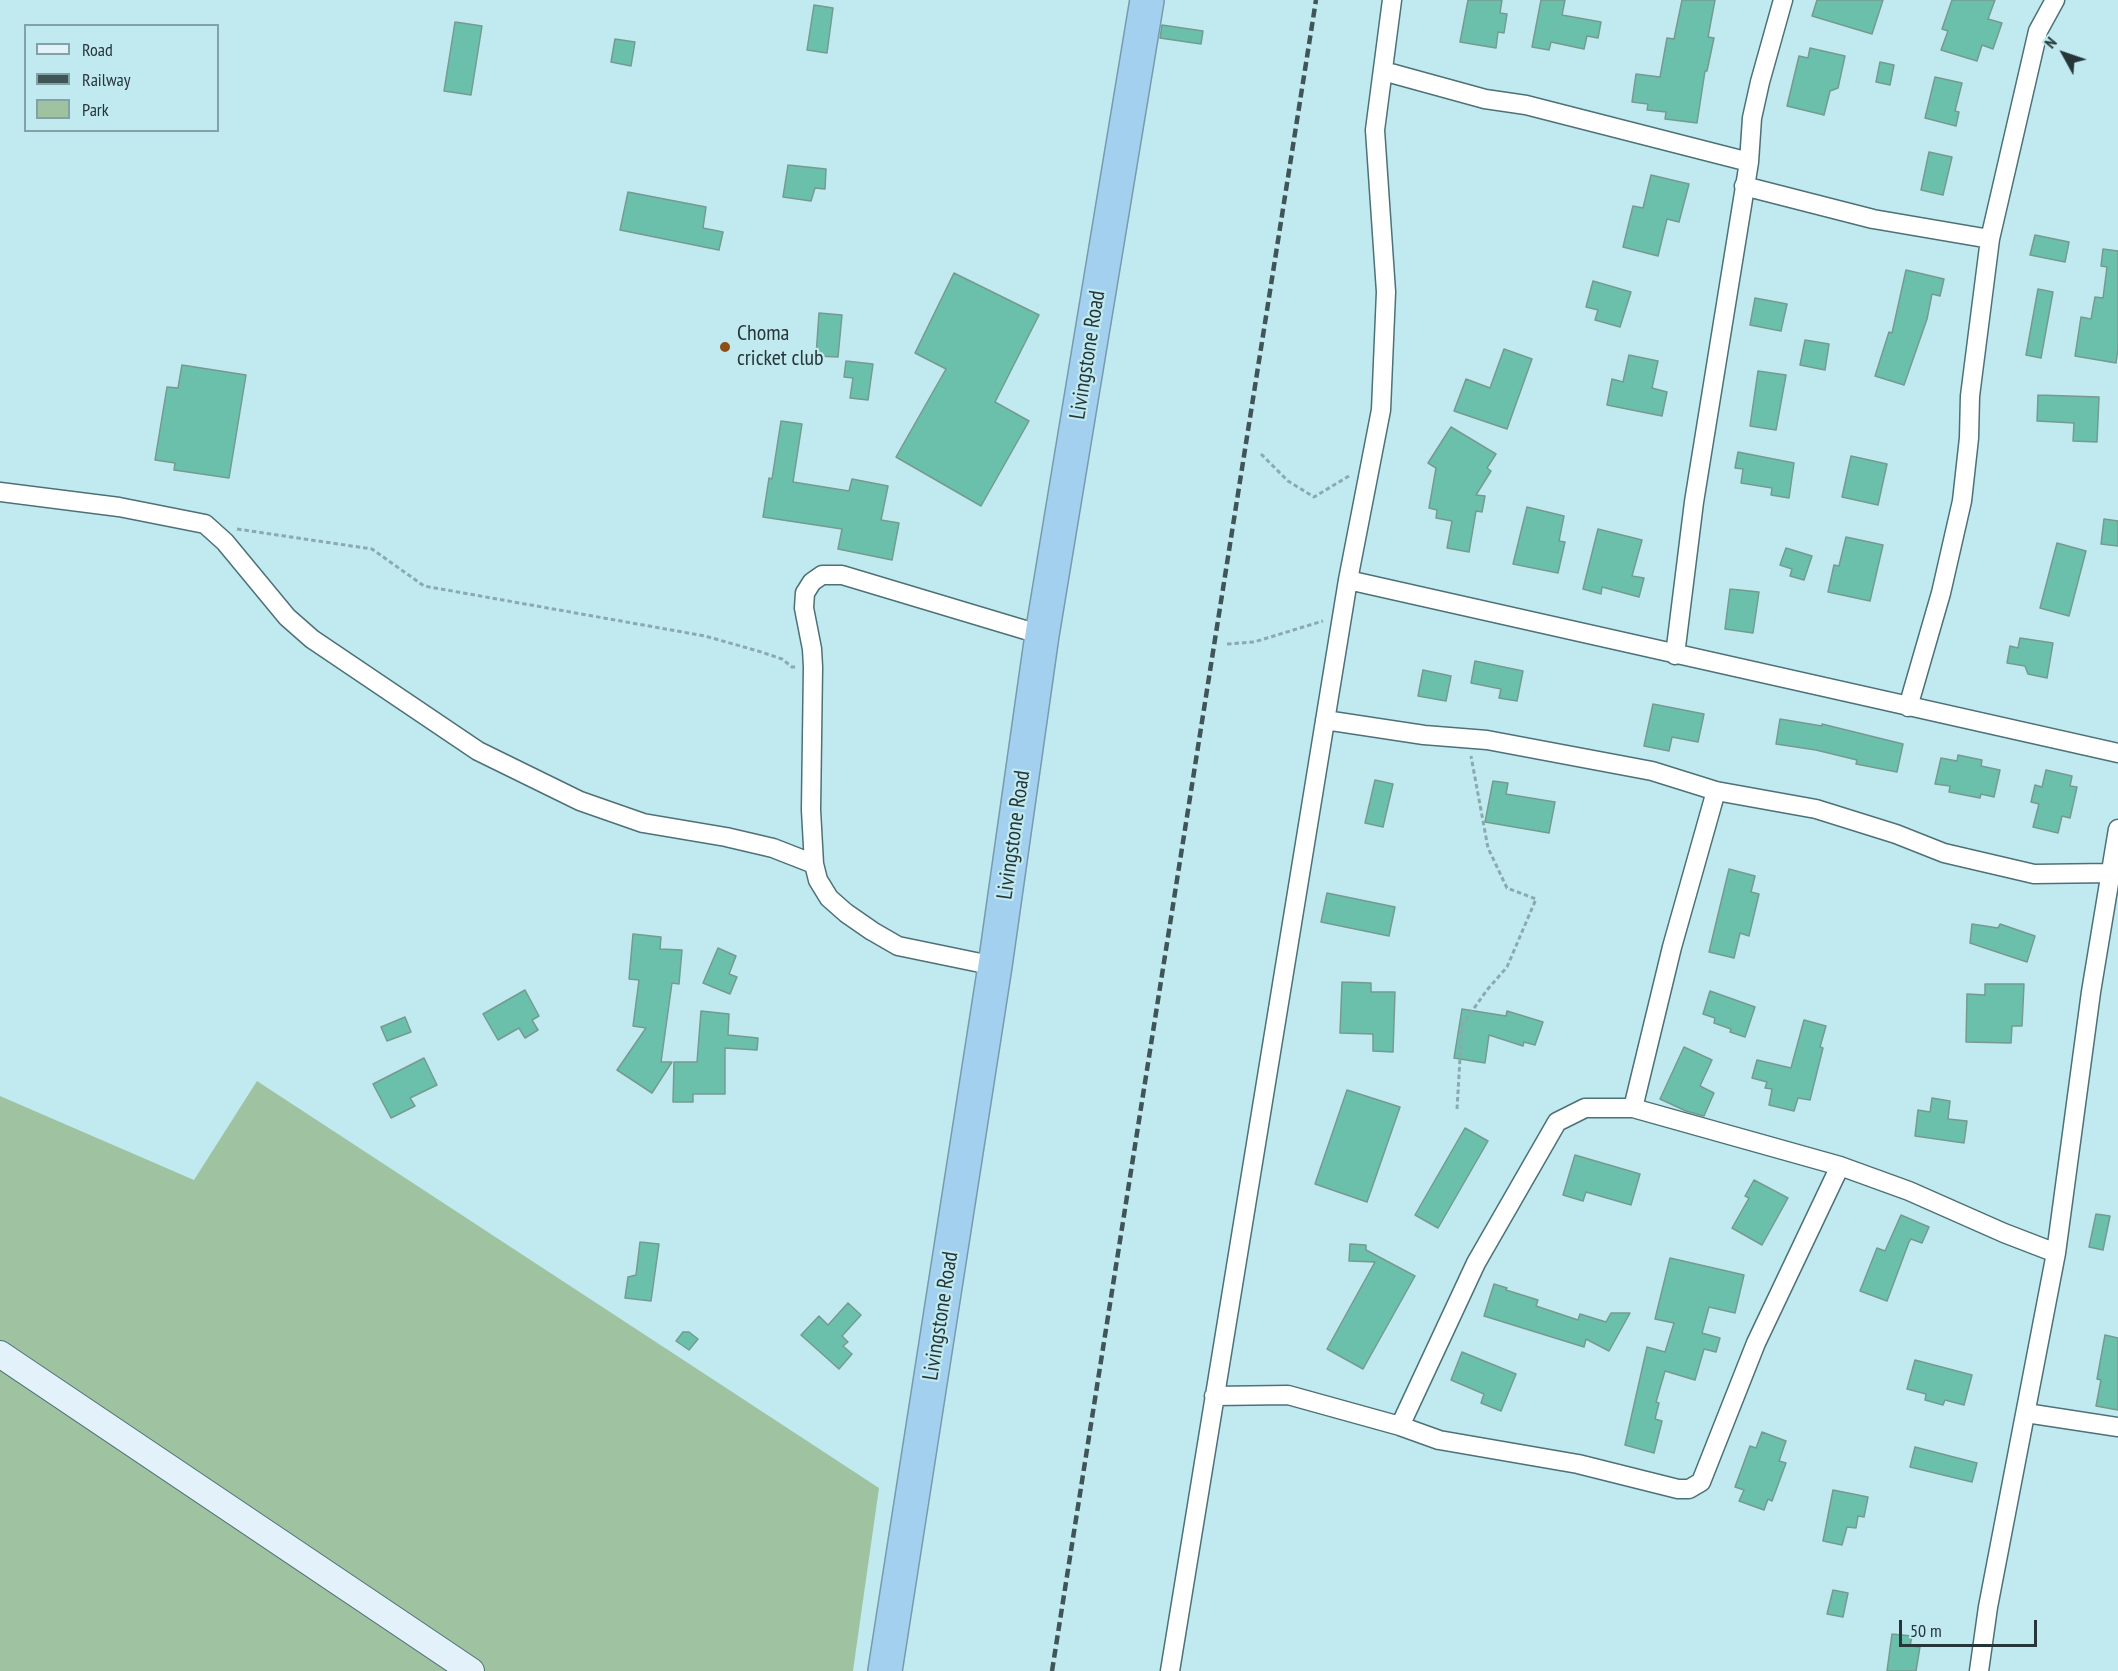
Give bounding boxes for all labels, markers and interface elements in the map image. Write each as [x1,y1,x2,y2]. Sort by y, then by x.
legend [24,24,219,132]
north arrow [2034,24,2094,84]
text: N [2040,33,2061,52]
text: Road [82,38,113,61]
text: Railway [82,68,131,91]
text: Park [82,98,109,121]
street label: Livingstone Road [1065,289,1111,421]
place label: Choma cricket club [737,321,824,372]
marker: Choma cricket club [718,340,732,354]
street label: Livingstone Road [992,769,1036,901]
street label: Livingstone Road [918,1250,964,1382]
scale bar [1902,1608,2040,1646]
text: 50 m [1910,1619,1942,1642]

